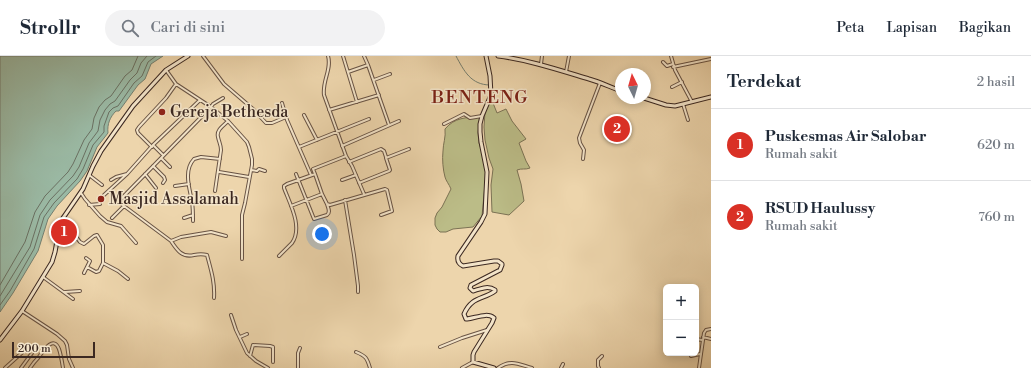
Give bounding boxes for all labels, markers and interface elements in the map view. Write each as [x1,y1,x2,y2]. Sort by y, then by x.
search box [105,10,385,46]
text: Strollr [20,16,81,40]
icon: search [119,17,141,39]
text: Cari di sini [151,18,225,37]
text: Peta [836,19,864,37]
text: Lapisan [886,19,937,37]
text: Bagikan [959,19,1011,37]
north arrow [615,68,651,104]
text: Terdekat [727,71,801,93]
text: 2 hasil [977,74,1015,90]
district label: BENTENG [431,86,528,109]
place label: Gereja Bethesda [170,102,289,122]
marker: Gereja Bethesda [157,107,167,117]
pin: 2 [604,114,630,144]
text: Puskesmas Air Salobar [765,127,927,146]
text: 1 [737,137,743,153]
text: 620 m [977,137,1015,153]
text: Rumah sakit [765,146,838,162]
place label: Masjid Assalamah [109,189,239,209]
marker: Masjid Assalamah [96,194,106,204]
text: RSUD Haulussy [765,199,875,218]
text: 2 [736,209,744,225]
text: 760 m [978,209,1015,225]
pin: 1 [51,217,77,247]
text: Rumah sakit [765,218,838,234]
your location [312,224,332,244]
map controls [663,284,699,356]
button: + [663,284,699,320]
button: − [663,320,699,356]
scale bar [12,340,95,359]
text: 200 m [18,342,51,356]

